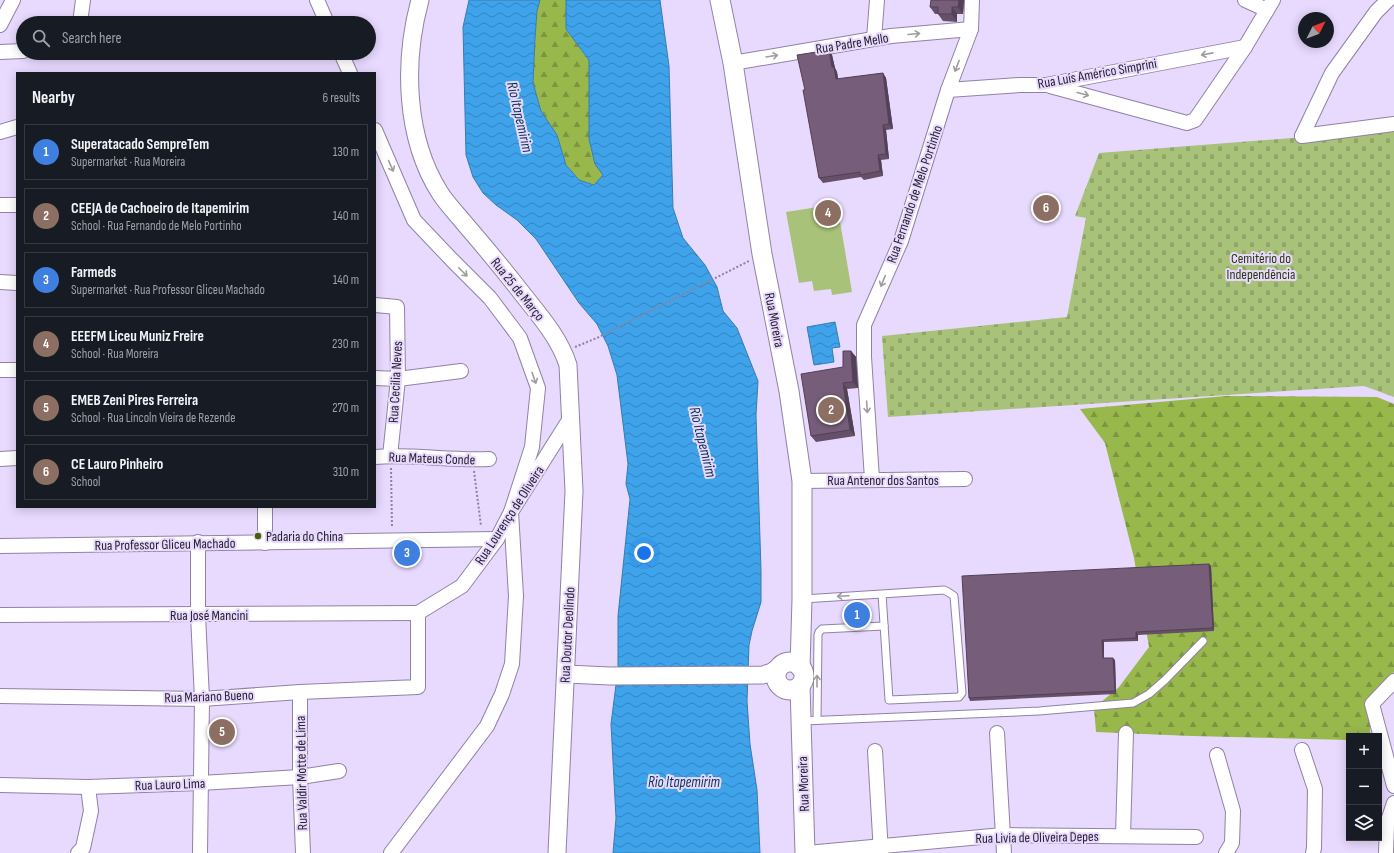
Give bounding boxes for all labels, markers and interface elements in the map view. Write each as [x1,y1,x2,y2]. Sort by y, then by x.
north arrow [1298,12,1334,48]
search box [16,16,376,60]
icon: search [30,27,52,49]
text: Search here [62,29,122,48]
street label: Rua Padre Mello [814,29,890,58]
one-way arrow [907,31,920,38]
one-way arrow [1201,50,1214,58]
one-way arrow [765,52,778,60]
street label: Rua Luís Américo Simprini [1036,55,1158,92]
one-way arrow [953,59,961,71]
water label: Rio Itapemirim [502,80,537,155]
text: Nearby [32,88,75,108]
text: 6 results [322,90,360,106]
one-way arrow [1076,91,1089,99]
street label: Rua Fernando de Melo Portinho [883,123,946,265]
text: Superatacado SempreTem [71,135,209,154]
text: 1 [43,144,49,160]
text: 130 m [333,144,359,160]
text: Supermarket · Rua Moreira [71,154,185,170]
one-way arrow [387,160,395,172]
pin: 6 [1033,193,1059,223]
pin: 4 [815,198,841,228]
text: CEEJA de Cachoeiro de Itapemirim [71,199,249,218]
text: 2 [43,208,49,224]
text: 140 m [333,208,359,224]
text: School · Rua Fernando de Melo Portinho [71,218,242,234]
park label: Cemitério do Independência [1227,250,1295,283]
street label: Rua 25 de Março [487,254,548,324]
text: Farmeds [71,263,116,282]
one-way arrow [458,267,468,277]
text: 3 [43,272,49,288]
text: 140 m [333,272,359,288]
one-way arrow [879,275,886,287]
text: Supermarket · Rua Professor Gliceu Machado [71,282,265,298]
street label: Rua Moreira [761,291,788,349]
text: EEEFM Liceu Muniz Freire [71,327,204,346]
text: 4 [43,336,49,352]
text: 230 m [332,336,359,352]
street label: Rua Cecilia Neves [385,341,406,424]
text: School · Rua Moreira [71,346,159,362]
one-way arrow [531,371,538,384]
text: EMEB Zeni Pires Ferreira [71,391,198,410]
pin: 2 [818,395,844,425]
text: 5 [43,400,49,416]
text: 270 m [332,400,359,416]
one-way arrow [864,400,871,413]
water label: Rio Itapemirim [685,405,721,480]
text: School · Rua Lincoln Vieira de Rezende [71,410,235,426]
street label: Rua Mateus Conde [388,448,475,469]
text: CE Lauro Pinheiro [71,455,163,474]
street label: Rua Lourenço de Oliveira [471,463,548,568]
text: 6 [43,464,49,480]
text: 310 m [333,464,359,480]
street label: Rua Antenor dos Santos [827,472,939,489]
text: School [71,474,101,490]
place label: Padaria do China [266,528,343,545]
marker: Padaria do China [253,531,263,541]
street label: Rua Professor Gliceu Machado [94,535,236,554]
pin: 3 [394,538,420,568]
your location [634,543,654,563]
street label: Rua Doutor Deolindo [556,586,579,683]
one-way arrow [837,593,850,600]
pin: 1 [844,600,870,630]
street label: Rua José Mancini [170,607,248,624]
one-way arrow [813,675,821,688]
street label: Rua Mariano Bueno [164,686,254,707]
street label: Rua Valdir Motte de Lima [292,715,311,830]
pin: 5 [209,717,235,747]
map controls [1346,733,1382,841]
button: + [1346,733,1382,769]
street label: Rua Moreira [794,756,813,812]
button: − [1346,769,1382,805]
water label: Rio Itapemirim [648,773,720,792]
street label: Rua Lauro Lima [135,775,205,794]
button: layers [1346,805,1382,841]
street label: Rua Livia de Oliveira Depes [975,828,1099,847]

